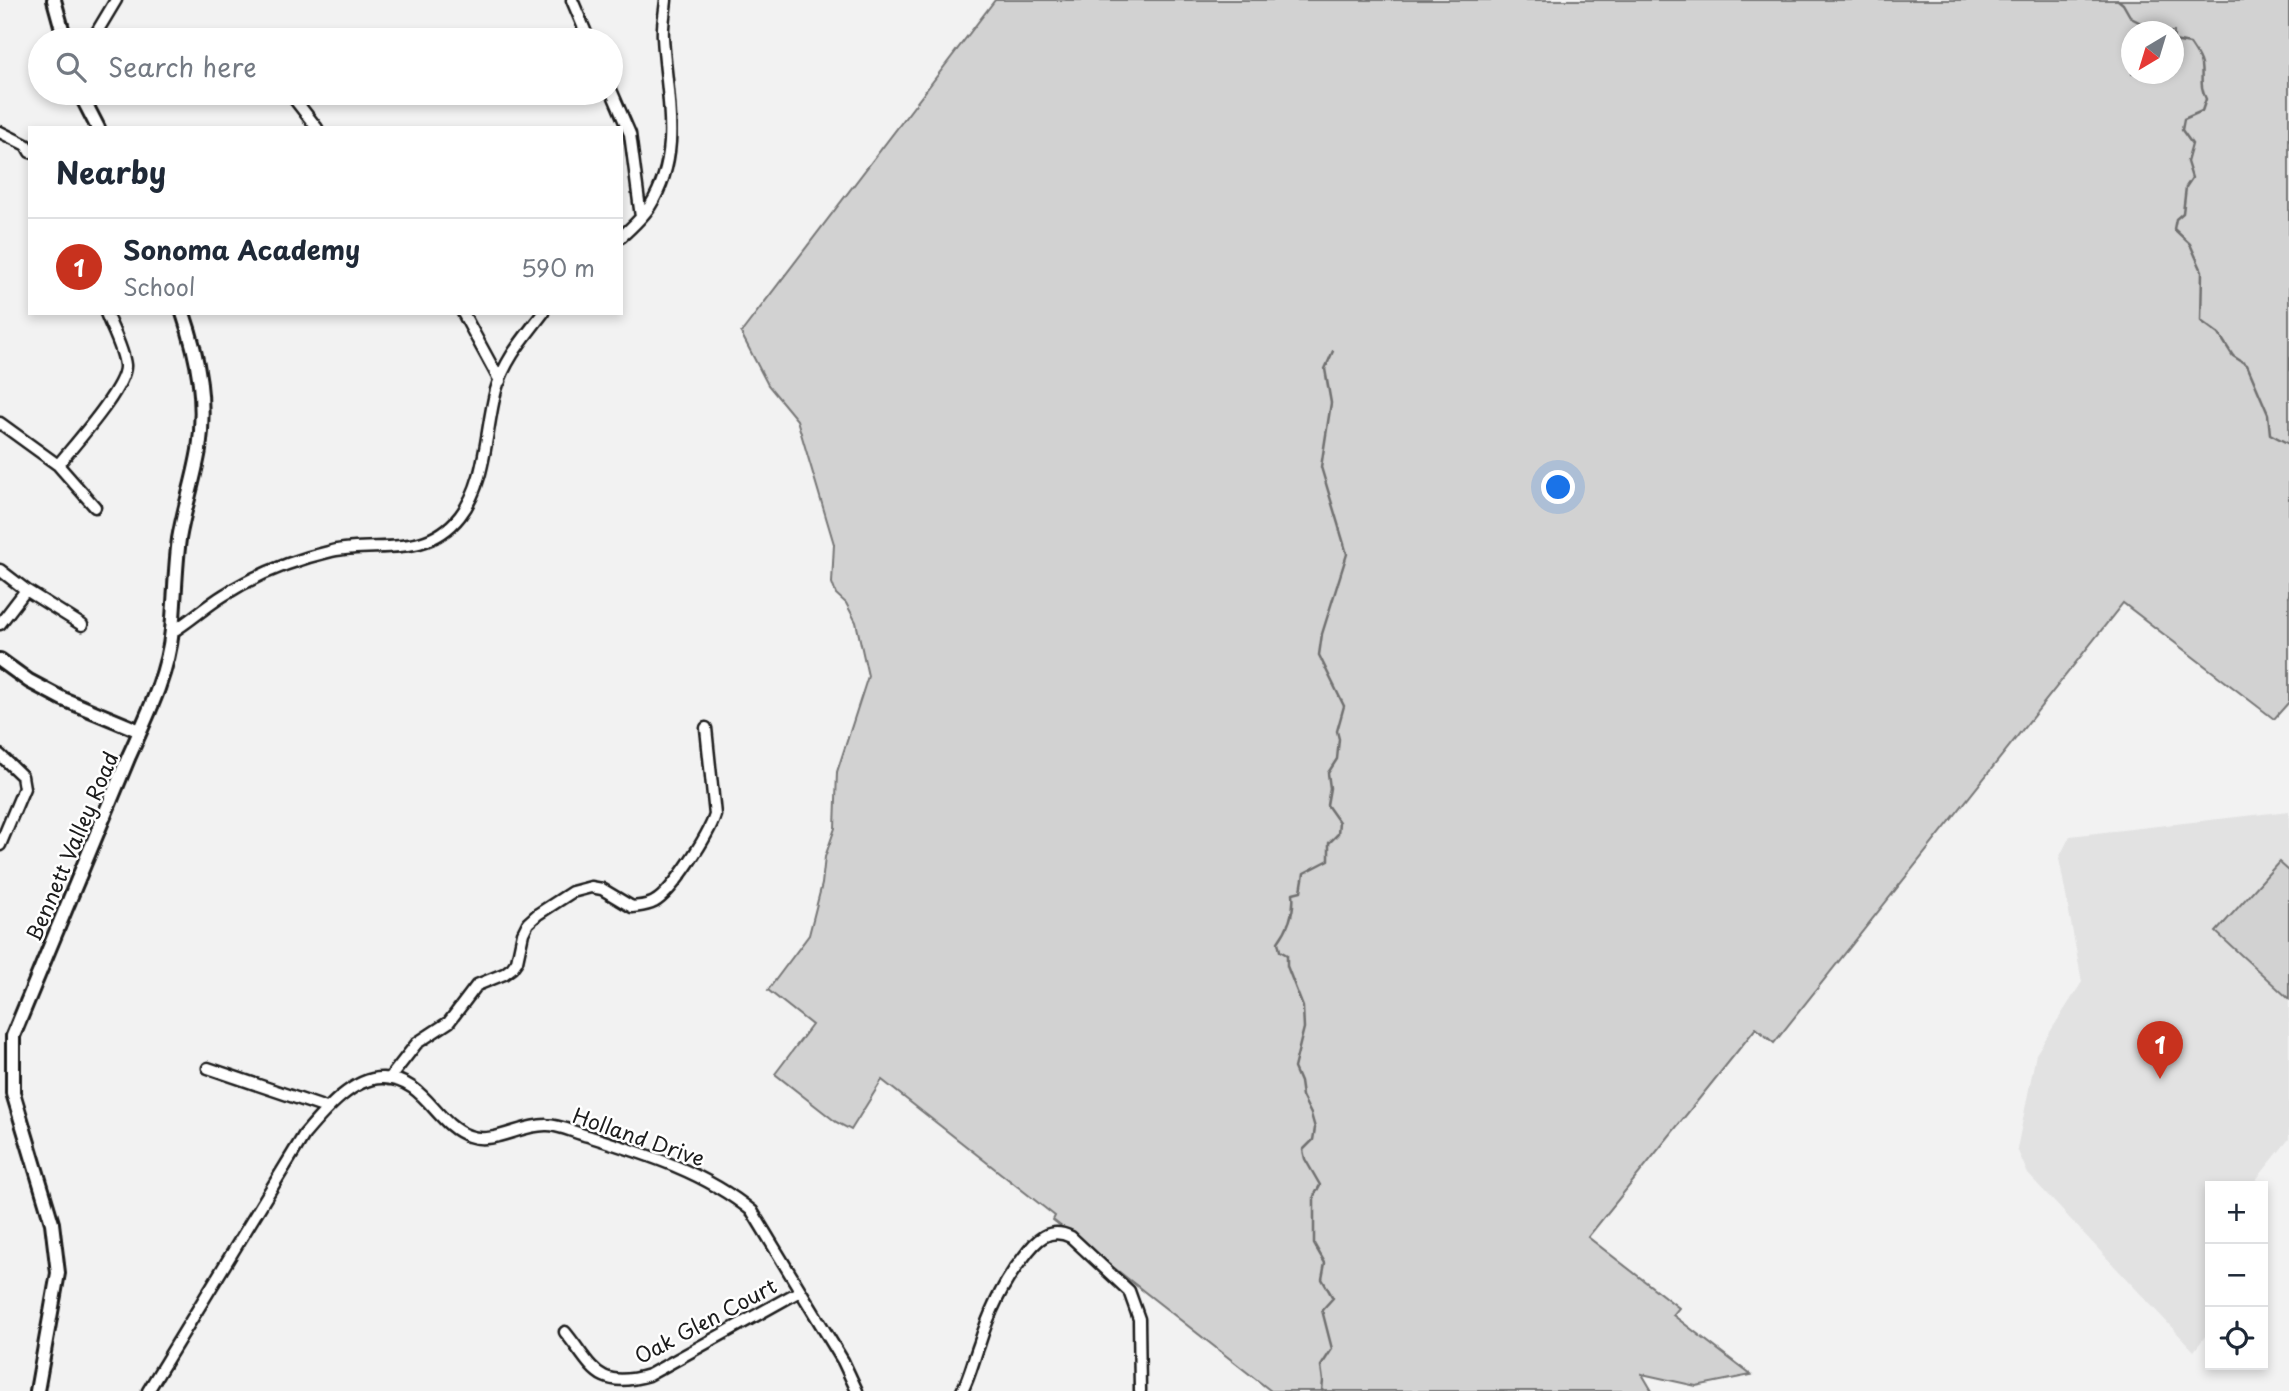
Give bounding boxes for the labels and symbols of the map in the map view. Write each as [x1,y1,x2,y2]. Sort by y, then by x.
north arrow [2121,21,2184,84]
your location [1541,470,1575,504]
street label: Bennett Valley Road [17,746,125,946]
pin: 1 [2137,1021,2183,1079]
street label: Holland Drive [569,1098,709,1174]
street label: Oak Glen Court [628,1269,782,1371]

